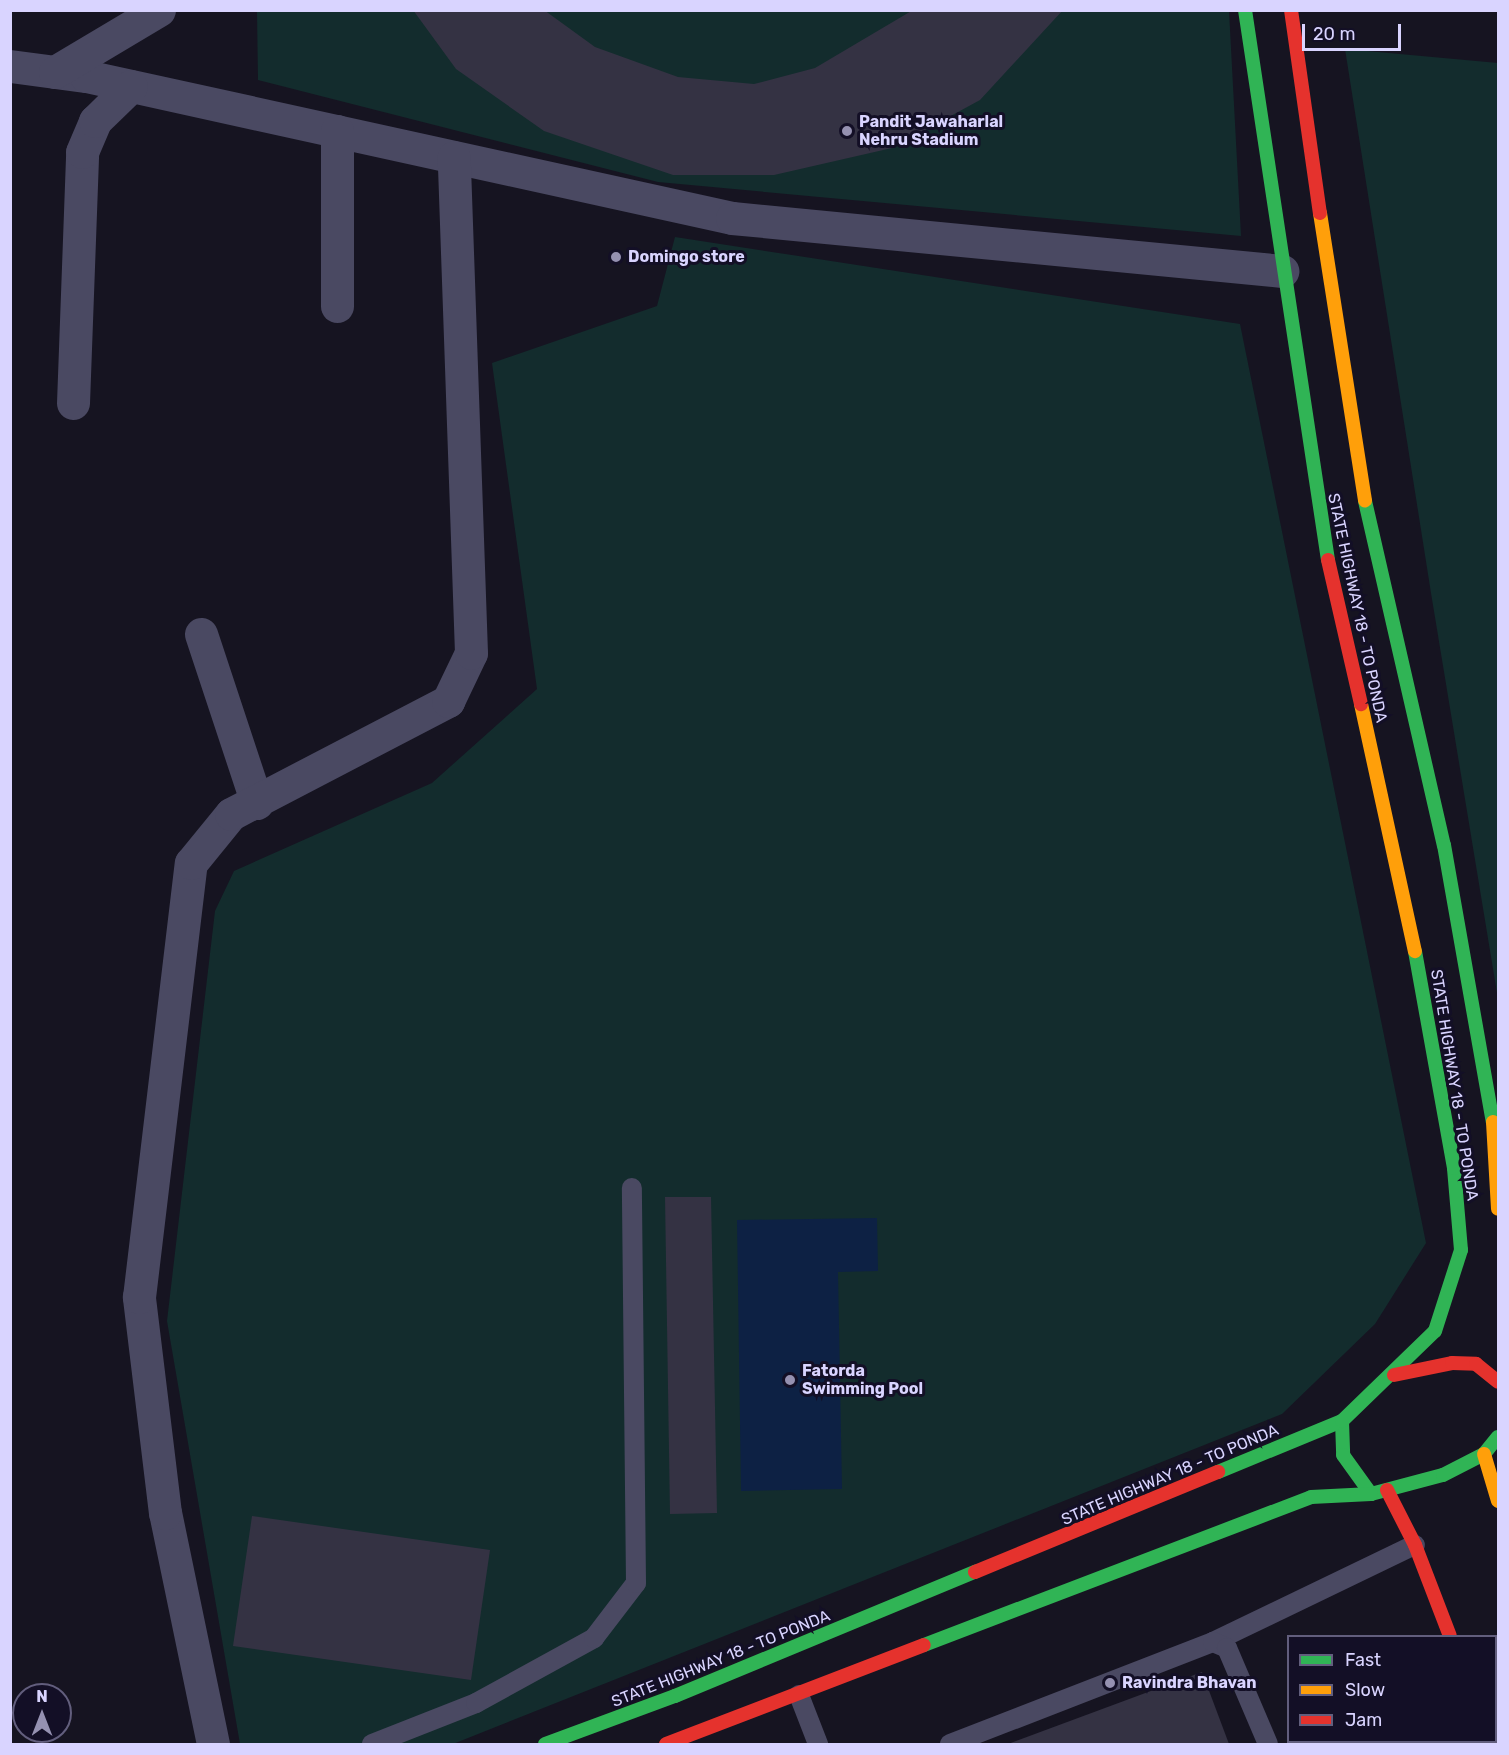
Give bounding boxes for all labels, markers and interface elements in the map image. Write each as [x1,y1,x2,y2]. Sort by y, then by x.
scale bar [1305,12,1404,50]
text: 20 m [1313,23,1355,45]
place label: Pandit Jawaharlal Nehru Stadium [859,112,1003,150]
marker: Pandit Jawaharlal Nehru Stadium [840,124,854,138]
place label: Domingo store [628,247,745,267]
marker: Domingo store [609,250,623,264]
street label: STATE HIGHWAY 18 - TO PONDA [1323,491,1391,725]
street label: STATE HIGHWAY 18 - TO PONDA [1426,968,1482,1202]
place label: Fatorda Swimming Pool [802,1361,923,1399]
marker: Fatorda Swimming Pool [783,1373,797,1387]
street label: STATE HIGHWAY 18 - TO PONDA [1058,1420,1282,1530]
street label: STATE HIGHWAY 18 - TO PONDA [609,1606,833,1712]
legend [1287,1635,1497,1743]
text: Fast [1345,1649,1381,1671]
place label: Ravindra Bhavan [1122,1673,1256,1693]
marker: Ravindra Bhavan [1103,1676,1117,1690]
text: Slow [1345,1679,1385,1701]
north arrow [12,1683,72,1743]
text: N [36,1687,48,1706]
text: Jam [1345,1709,1382,1731]

